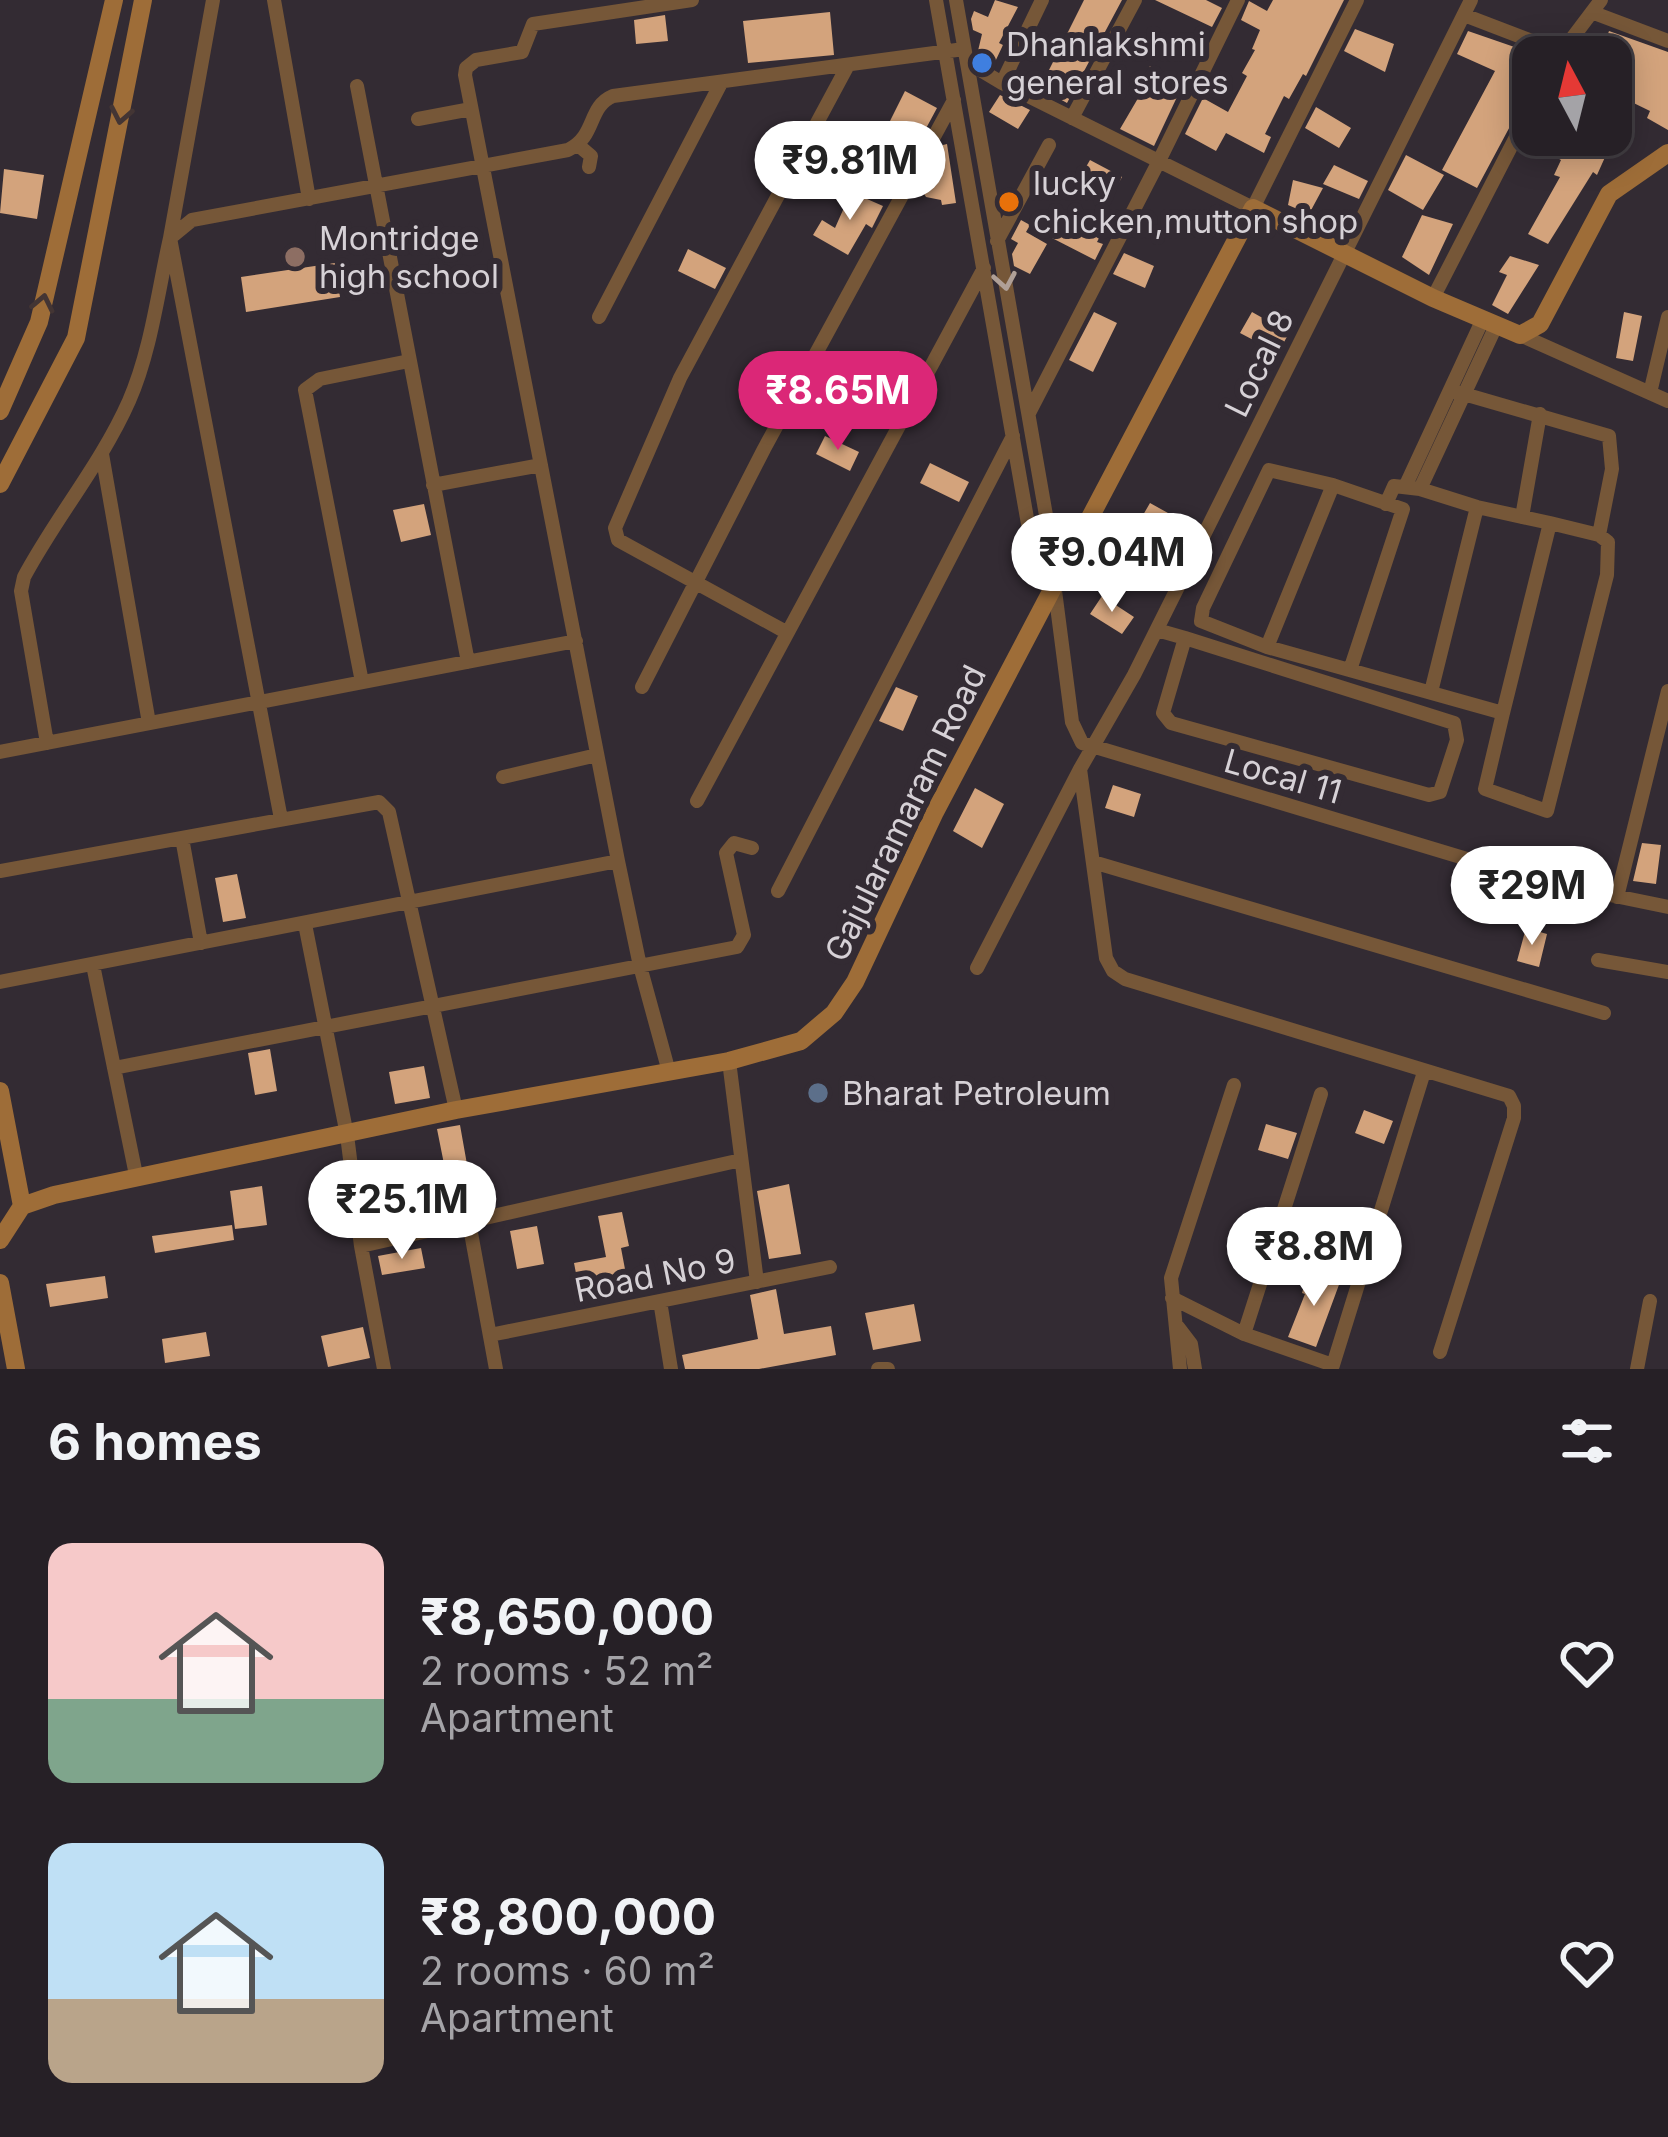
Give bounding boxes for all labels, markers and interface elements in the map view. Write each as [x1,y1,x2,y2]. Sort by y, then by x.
place label: Dhanlakshmi general stores [1006,24,1229,102]
north arrow [1512,36,1632,156]
map controls [1512,36,1632,156]
marker: Dhanlakshmi general stores [969,50,995,76]
one-way arrow [109,105,135,125]
pin: ₹9.81M [752,121,948,223]
text: ₹9.81M [782,136,918,183]
place label: lucky chicken,mutton shop [1033,163,1358,241]
marker: lucky chicken,mutton shop [996,189,1022,215]
place label: Montridge high school [319,218,499,296]
marker: Montridge high school [282,244,308,270]
one-way arrow [992,270,1017,290]
one-way arrow [29,293,54,313]
street label: Local 8 [1216,303,1302,423]
pin: ₹8.65M [740,351,936,453]
text: ₹8.65M [765,366,911,413]
pin: ₹9.04M [1014,513,1210,615]
text: ₹9.04M [1038,528,1186,575]
street label: Gajularamaram Road [816,658,994,968]
street label: Local 11 [1220,740,1346,812]
pin: ₹29M [1461,846,1603,948]
text: ₹29M [1478,861,1586,908]
place label: Bharat Petroleum [842,1073,1111,1113]
marker: Bharat Petroleum [805,1080,831,1106]
pin: ₹25.1M [304,1160,500,1262]
text: ₹25.1M [335,1175,469,1222]
pin: ₹8.8M [1230,1207,1398,1309]
text: ₹8.8M [1254,1222,1374,1269]
street label: Road No 9 [571,1240,739,1310]
icon: filters [1554,1408,1620,1474]
text: 6 homes [48,1411,262,1472]
text: ₹8,650,000 [420,1586,714,1647]
icon: home [144,1591,288,1735]
icon: heart [1554,1630,1620,1696]
text: 2 rooms · 52 m² [420,1647,713,1694]
text: Apartment [420,1694,614,1741]
text: ₹8,800,000 [420,1886,716,1947]
icon: home [144,1891,288,2035]
icon: heart [1554,1930,1620,1996]
text: 2 rooms · 60 m² [420,1947,715,1994]
text: Apartment [420,1994,614,2041]

